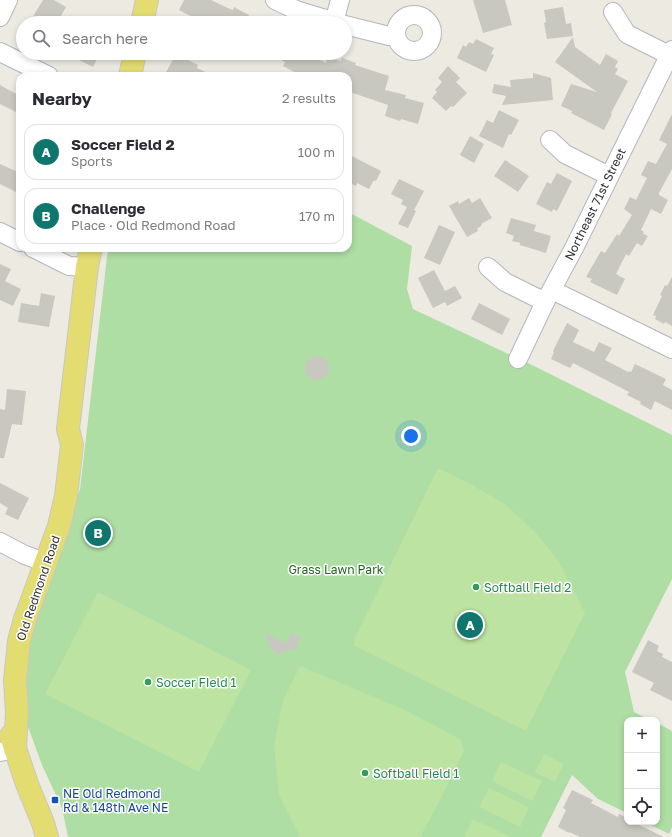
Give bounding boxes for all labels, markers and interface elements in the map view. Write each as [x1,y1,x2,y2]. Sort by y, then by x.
search box [16,16,352,60]
icon: search [30,27,52,49]
text: Search here [62,29,148,47]
text: Nearby [32,88,92,109]
text: 2 results [282,90,336,106]
text: Soccer Field 2 [71,135,175,153]
text: A [41,144,51,160]
text: 100 m [298,144,335,160]
street label: Northeast 71st Street [561,145,629,263]
text: Sports [71,153,113,169]
text: Challenge [71,199,145,217]
text: B [41,208,51,224]
text: 170 m [299,208,335,224]
text: Place · Old Redmond Road [71,217,236,233]
your location [401,426,421,446]
pin: B [85,518,111,548]
street label: Old Redmond Road [13,533,63,643]
park label: Grass Lawn Park [288,562,384,577]
place label: Softball Field 2 [484,580,571,595]
marker: Softball Field 2 [471,582,481,592]
pin: A [457,610,483,640]
place label: Soccer FIeld 1 [156,675,237,690]
marker: Soccer FIeld 1 [143,677,153,687]
map controls [624,717,660,825]
button: + [624,717,660,753]
button: − [624,753,660,789]
place label: Softball Field 1 [373,766,459,781]
marker: Softball Field 1 [360,768,370,778]
place label: NE Old Redmond Rd & 148th Ave NE [63,786,168,815]
button: locate [624,789,660,825]
marker: NE Old Redmond Rd & 148th Ave NE [50,795,60,805]

